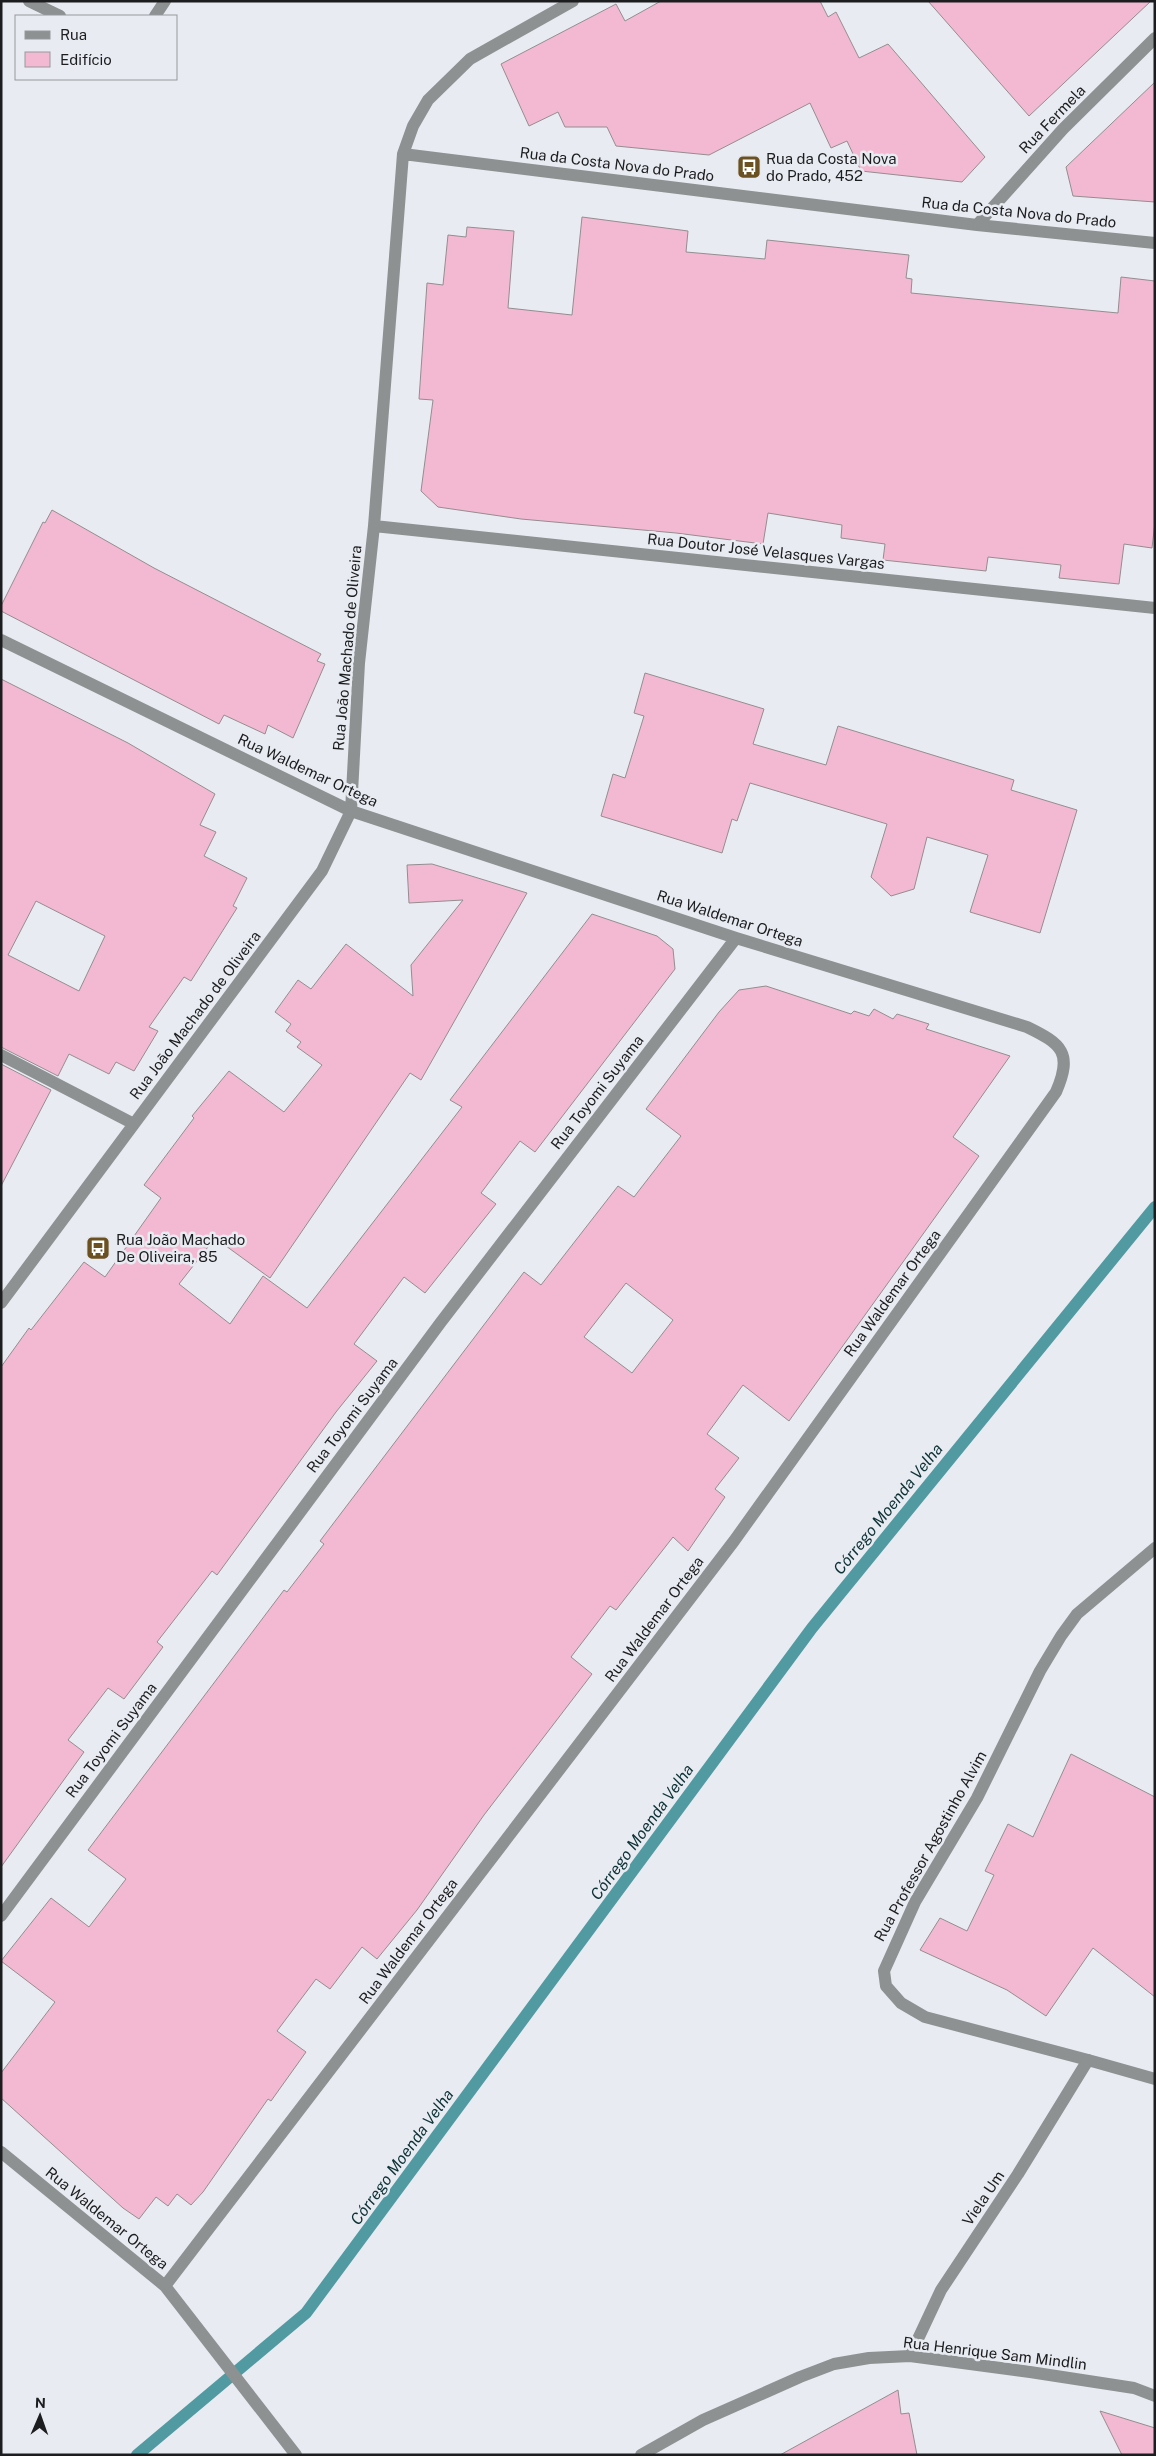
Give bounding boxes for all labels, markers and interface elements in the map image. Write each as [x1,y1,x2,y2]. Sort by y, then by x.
legend [15,15,178,80]
text: Rua [60,26,87,43]
text: Edifício [60,51,112,68]
street label: Rua Fermela [1015,81,1089,157]
street label: Rua da Costa Nova do Prado [519,144,715,184]
place label: Rua da Costa Nova do Prado, 452 [766,150,896,184]
bus stop icon: Rua da Costa Nova do Prado, 452 [736,154,762,180]
street label: Rua da Costa Nova do Prado [921,193,1117,231]
street label: Rua Doutor José Velasques Vargas [646,530,886,572]
street label: Rua João Machado de Oliveira [330,545,364,751]
street label: Rua Waldemar Ortega [235,730,381,810]
street label: Rua Waldemar Ortega [655,886,805,950]
street label: Rua João Machado de Oliveira [126,928,264,1102]
street label: Rua Toyomi Suyama [547,1032,647,1152]
street label: Rua Waldemar Ortega [840,1226,944,1360]
place label: Rua João Machado De Oliveira, 85 [116,1231,245,1265]
bus stop icon: Rua João Machado De Oliveira, 85 [85,1235,111,1261]
street label: Rua Toyomi Suyama [303,1354,401,1476]
water label: Córrego Moenda Velha [829,1440,947,1578]
street label: Rua Waldemar Ortega [601,1553,707,1685]
street label: Rua Toyomi Suyama [62,1679,160,1801]
street label: Rua Professor Agostinho Alvim [870,1748,990,1944]
water label: Córrego Moenda Velha [586,1760,698,1904]
street label: Rua Waldemar Ortega [355,1875,461,2007]
water label: Córrego Moenda Velha [346,2085,458,2229]
street label: Rua Waldemar Ortega [42,2163,172,2273]
street label: Viela Um [959,2167,1007,2229]
street label: Rua Henrique Sam Mindlin [902,2333,1088,2373]
north arrow [15,2391,65,2441]
text: N [35,2395,46,2411]

